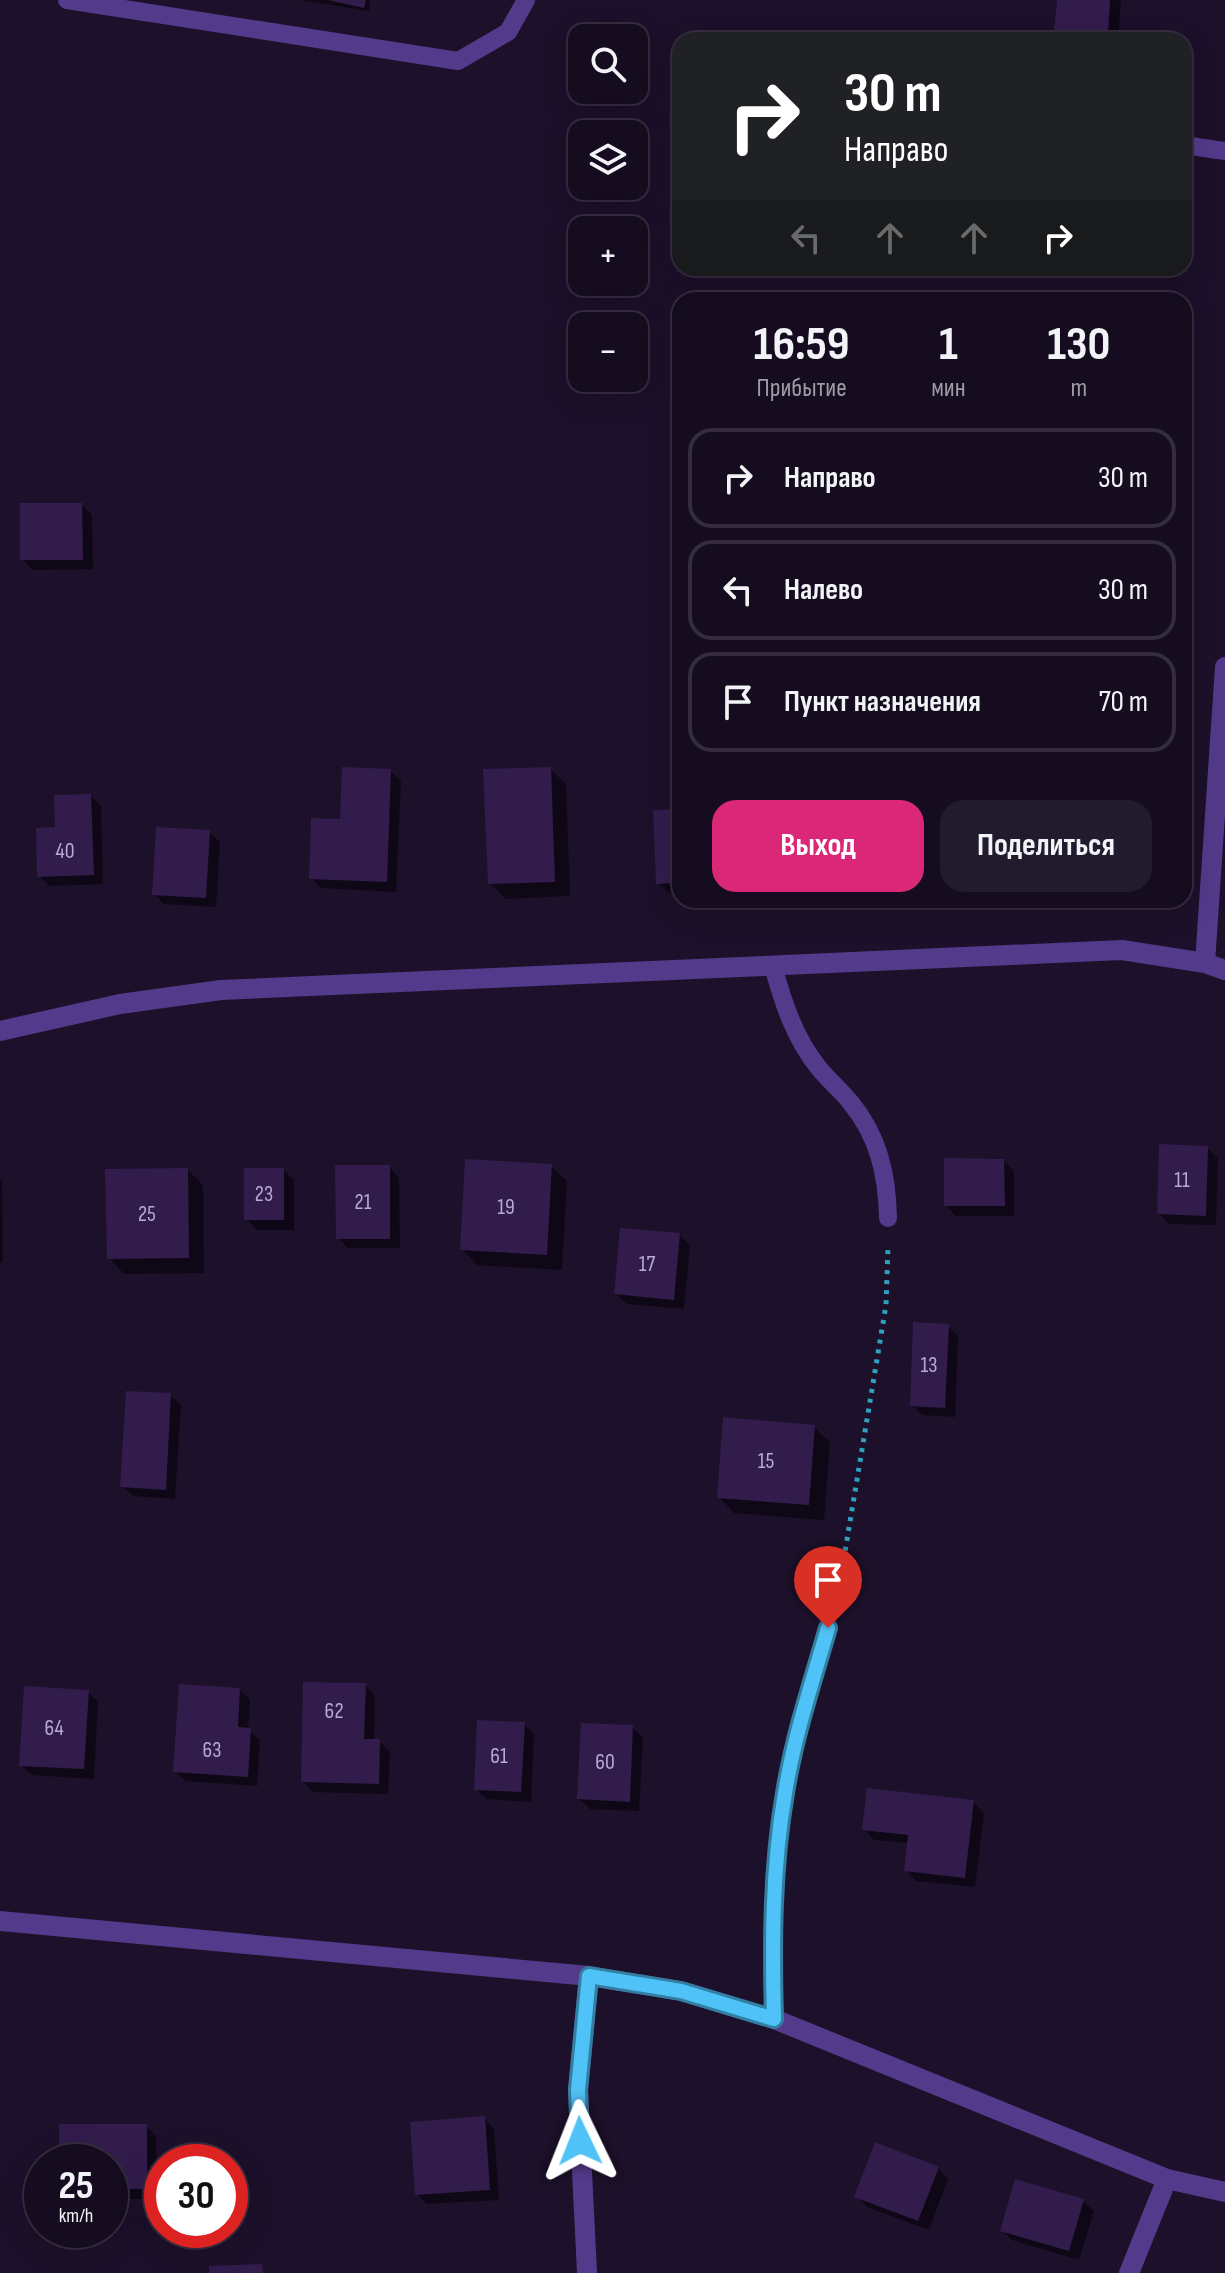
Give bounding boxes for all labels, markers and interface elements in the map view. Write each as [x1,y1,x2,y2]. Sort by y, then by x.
map controls [568,24,648,392]
button: search [568,24,648,104]
text: 30 m [844,61,942,128]
icon: right [712,64,816,168]
button: layers [568,120,648,200]
text: Направо [844,129,948,172]
button: + [568,216,648,296]
icon: left [784,216,828,260]
icon: ahead [868,216,912,260]
icon: ahead [952,216,996,260]
icon: right [1036,216,1080,260]
button: − [568,312,648,392]
text: 16:59 [754,316,850,373]
text: 1 [939,316,958,373]
text: 130 [1047,316,1110,373]
text: Прибытие [757,373,847,404]
text: мин [931,373,966,404]
text: m [1070,373,1087,404]
icon: right [716,456,760,500]
text: Направо [784,460,876,496]
text: 30 m [1098,460,1148,496]
icon: left [716,568,760,612]
text: Налево [784,572,863,608]
text: 30 m [1098,572,1148,608]
icon: arrive [716,680,760,724]
text: Пункт назначения [784,684,981,720]
text: 70 m [1099,684,1148,720]
button: Выход [712,800,924,892]
button: Поделиться [940,800,1152,892]
house number: 40 [55,838,75,865]
house number: 11 [1174,1167,1190,1194]
house number: 23 [255,1181,273,1208]
house number: 21 [355,1189,372,1216]
house number: 19 [497,1194,515,1221]
house number: 25 [138,1201,156,1228]
house number: 17 [639,1251,655,1278]
house number: 13 [921,1352,937,1379]
house number: 15 [758,1448,774,1475]
pin [794,1546,862,1628]
icon: arrive [806,1558,850,1602]
house number: 62 [325,1698,343,1725]
house number: 64 [44,1715,64,1742]
house number: 63 [203,1737,221,1764]
house number: 61 [490,1743,508,1770]
house number: 60 [595,1749,615,1776]
position arrow [538,2099,622,2183]
speed limit sign: 30 [144,2144,248,2248]
text: 25 [58,2162,94,2210]
text: km/h [59,2204,93,2228]

